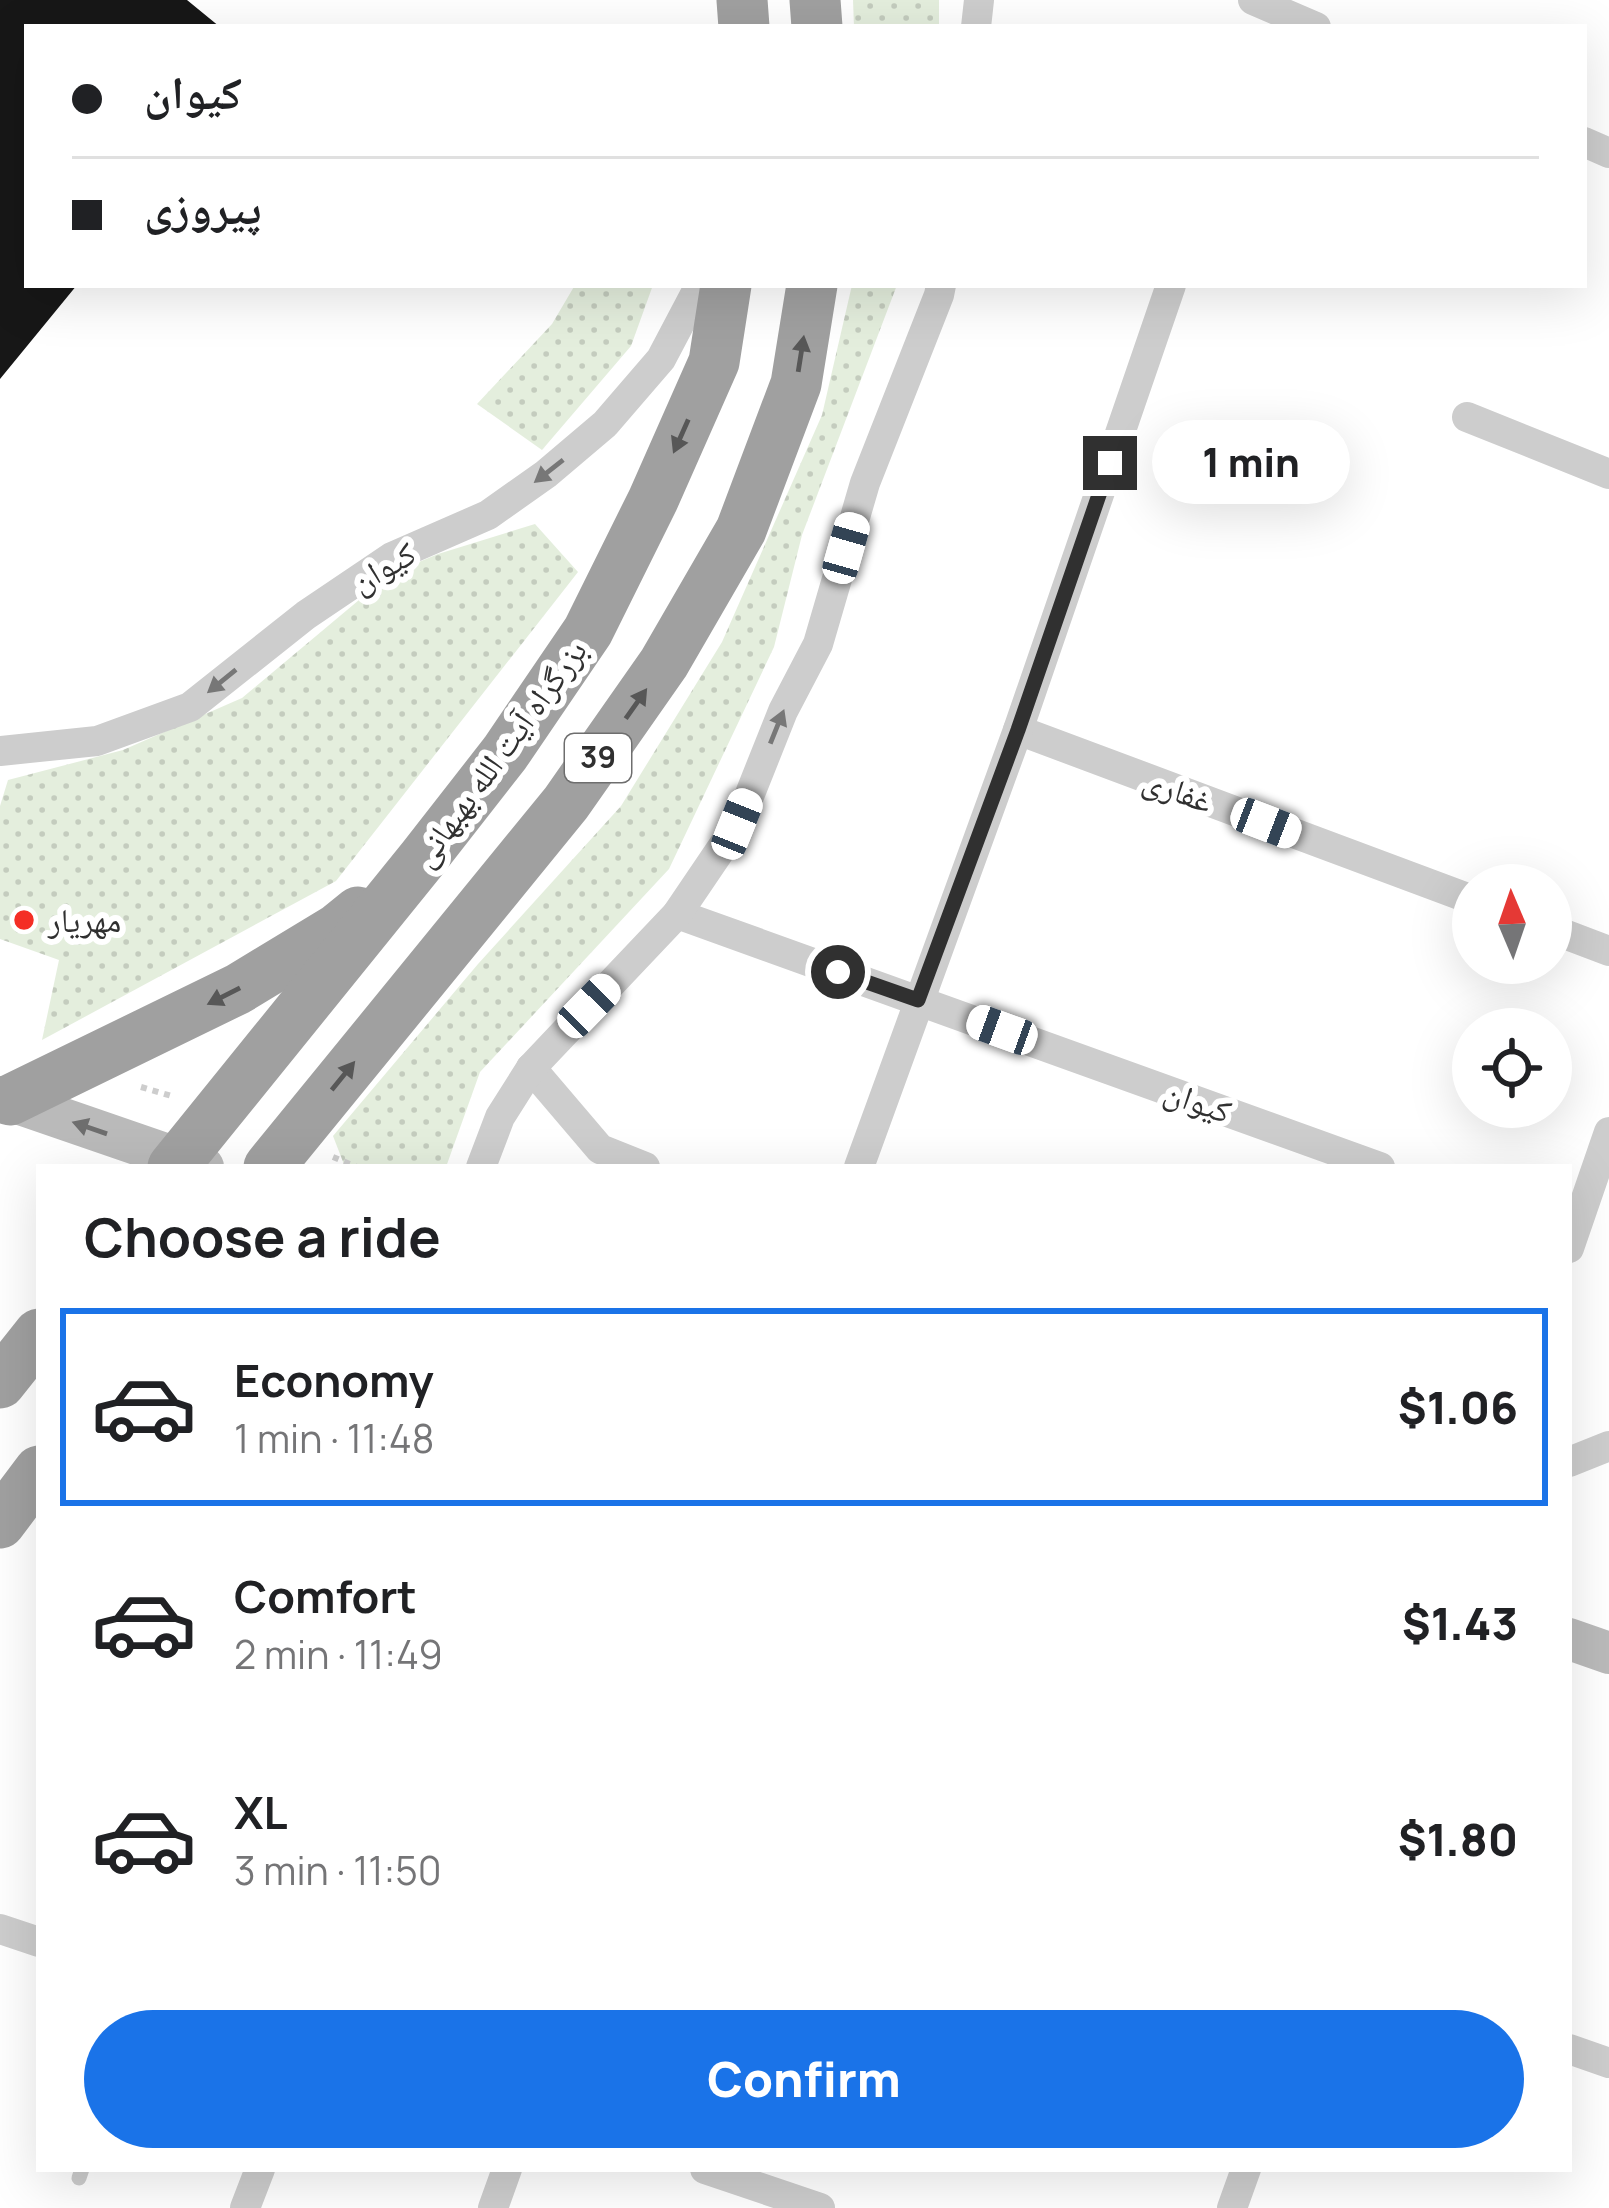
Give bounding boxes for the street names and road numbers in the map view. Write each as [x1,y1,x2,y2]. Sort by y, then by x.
street label: کیوان [342,530,424,603]
street label: بزرگراه آیت الله بهبهانی [401,630,597,876]
road number: 39 [565,734,631,782]
street label: غفاری [1137,756,1219,823]
street label: کیوان [1158,1068,1238,1133]

